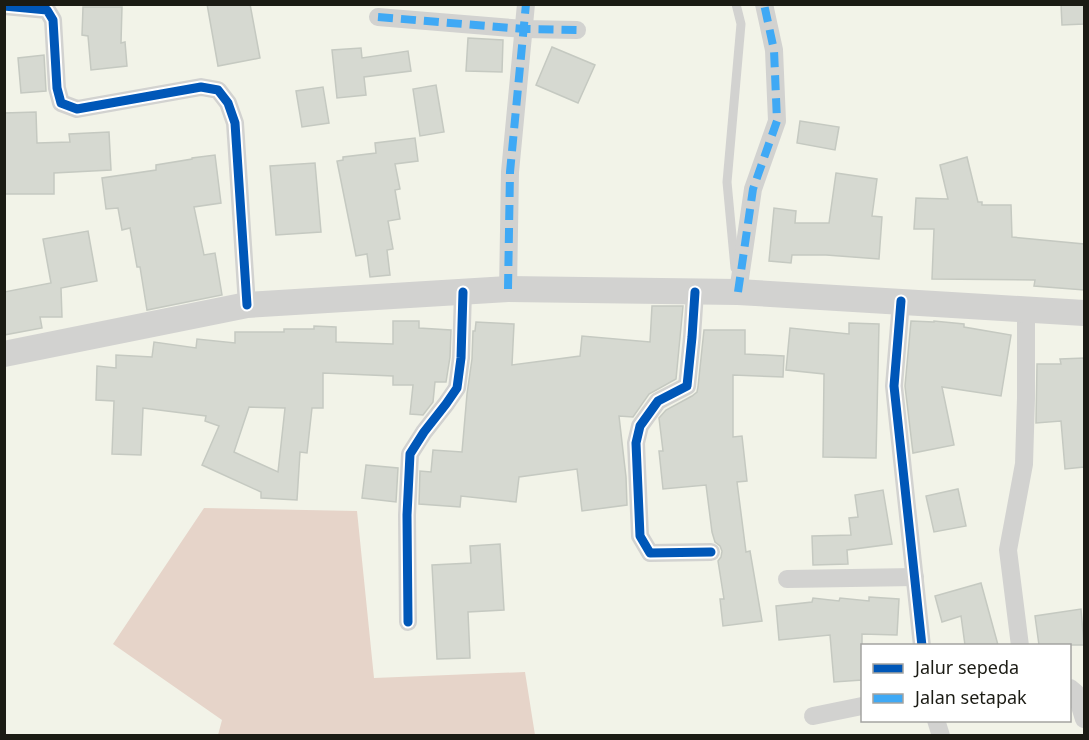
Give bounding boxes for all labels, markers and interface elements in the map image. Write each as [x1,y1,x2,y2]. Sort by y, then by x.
legend [861,644,1071,722]
text: Jalur sepeda [913,655,1019,679]
text: Jalan setapak [913,685,1027,709]

